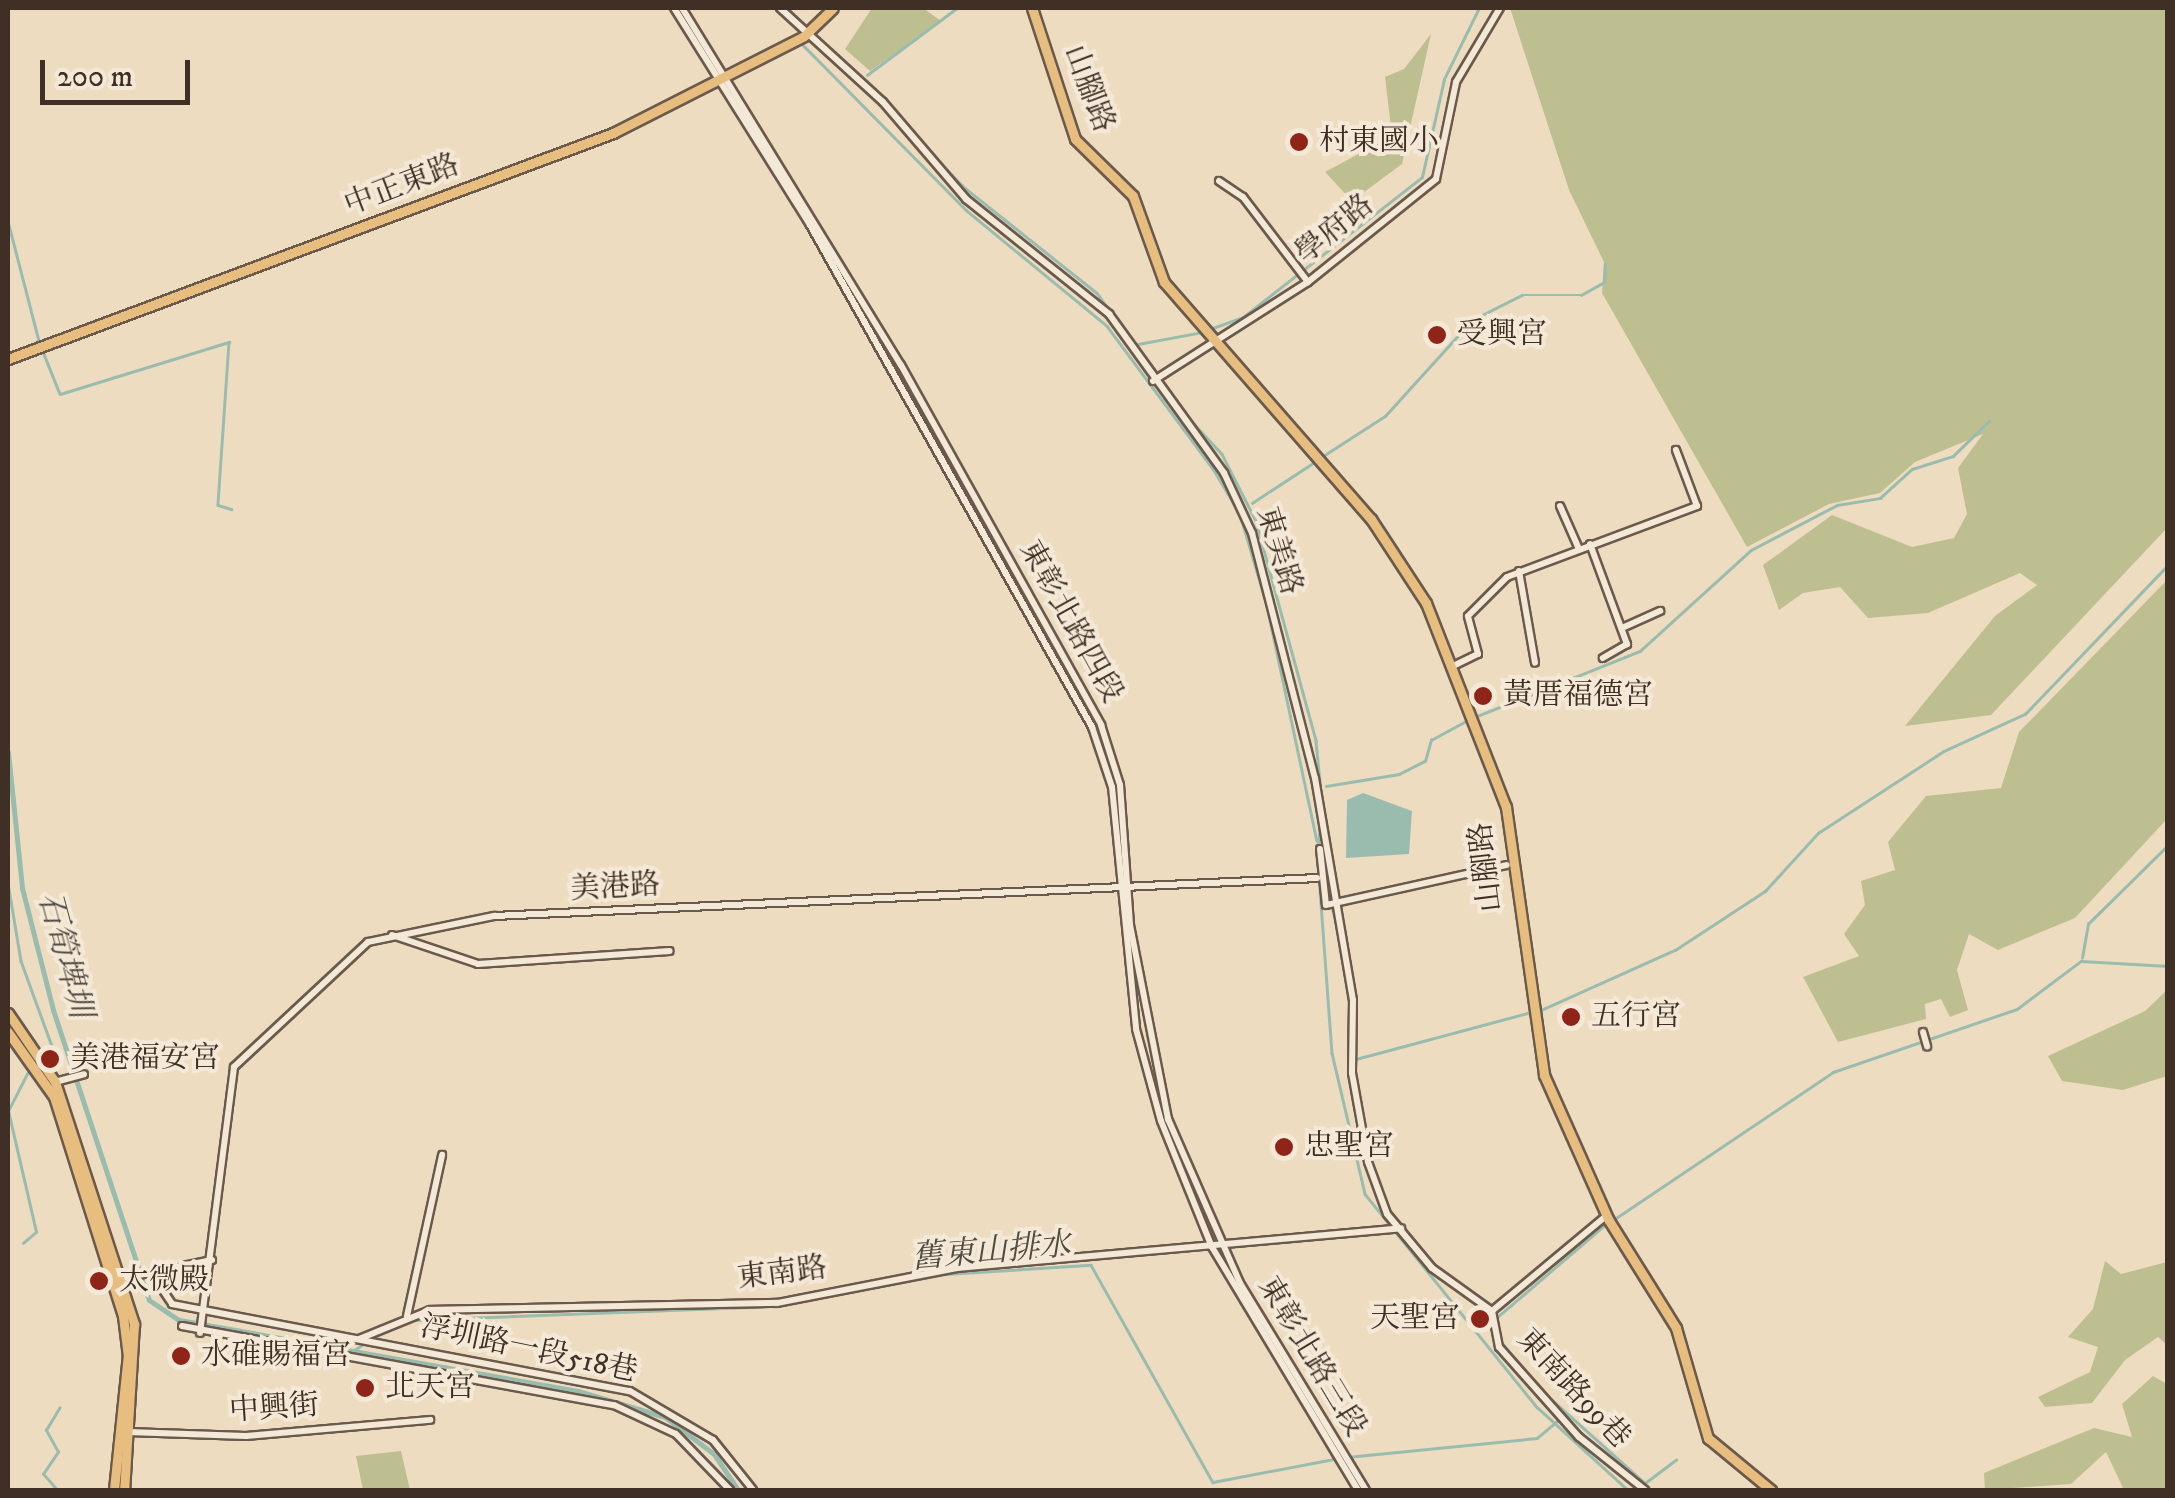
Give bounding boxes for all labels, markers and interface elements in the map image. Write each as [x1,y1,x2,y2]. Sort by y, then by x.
scale bar [45,40,195,102]
street label: 山腳路 [1055,41,1121,137]
text: 200 m [57,59,133,96]
place label: 村東國小 [1319,124,1439,160]
marker: 村東國小 [1288,131,1310,153]
street label: 中正東路 [340,148,464,224]
street label: 學府路 [1289,188,1381,272]
place label: 受興宮 [1457,317,1547,353]
marker: 受興宮 [1426,324,1448,346]
street label: 東美路 [1248,503,1308,599]
street label: 東彰北路四段 [1011,535,1129,709]
place label: 黃厝福德宮 [1503,678,1653,714]
marker: 黃厝福德宮 [1472,685,1494,707]
street label: 山腳路 [1464,820,1510,914]
street label: 美港路 [569,868,661,908]
water label: 石筍埤圳 [29,888,99,1022]
place label: 五行宮 [1591,999,1681,1035]
marker: 五行宮 [1560,1006,1582,1028]
place label: 美港福安宮 [70,1041,220,1077]
marker: 美港福安宮 [39,1048,61,1070]
place label: 忠聖宮 [1304,1129,1394,1165]
marker: 忠聖宮 [1273,1136,1295,1158]
water label: 舊東山排水 [910,1226,1072,1278]
street label: 東南路 [735,1251,829,1297]
place label: 太微殿 [119,1263,209,1299]
marker: 太微殿 [88,1270,110,1292]
street label: 東彰北路三段 [1249,1271,1373,1443]
place label: 天聖宮 [1370,1301,1460,1337]
marker: 天聖宮 [1469,1308,1491,1330]
street label: 浮圳路一段518巷 [417,1309,641,1391]
street label: 東南路99巷 [1509,1322,1637,1456]
place label: 水碓賜福宮 [201,1338,351,1374]
marker: 水碓賜福宮 [170,1345,192,1367]
place label: 北天宮 [385,1370,475,1406]
marker: 北天宮 [354,1377,376,1399]
street label: 中興街 [228,1388,320,1430]

